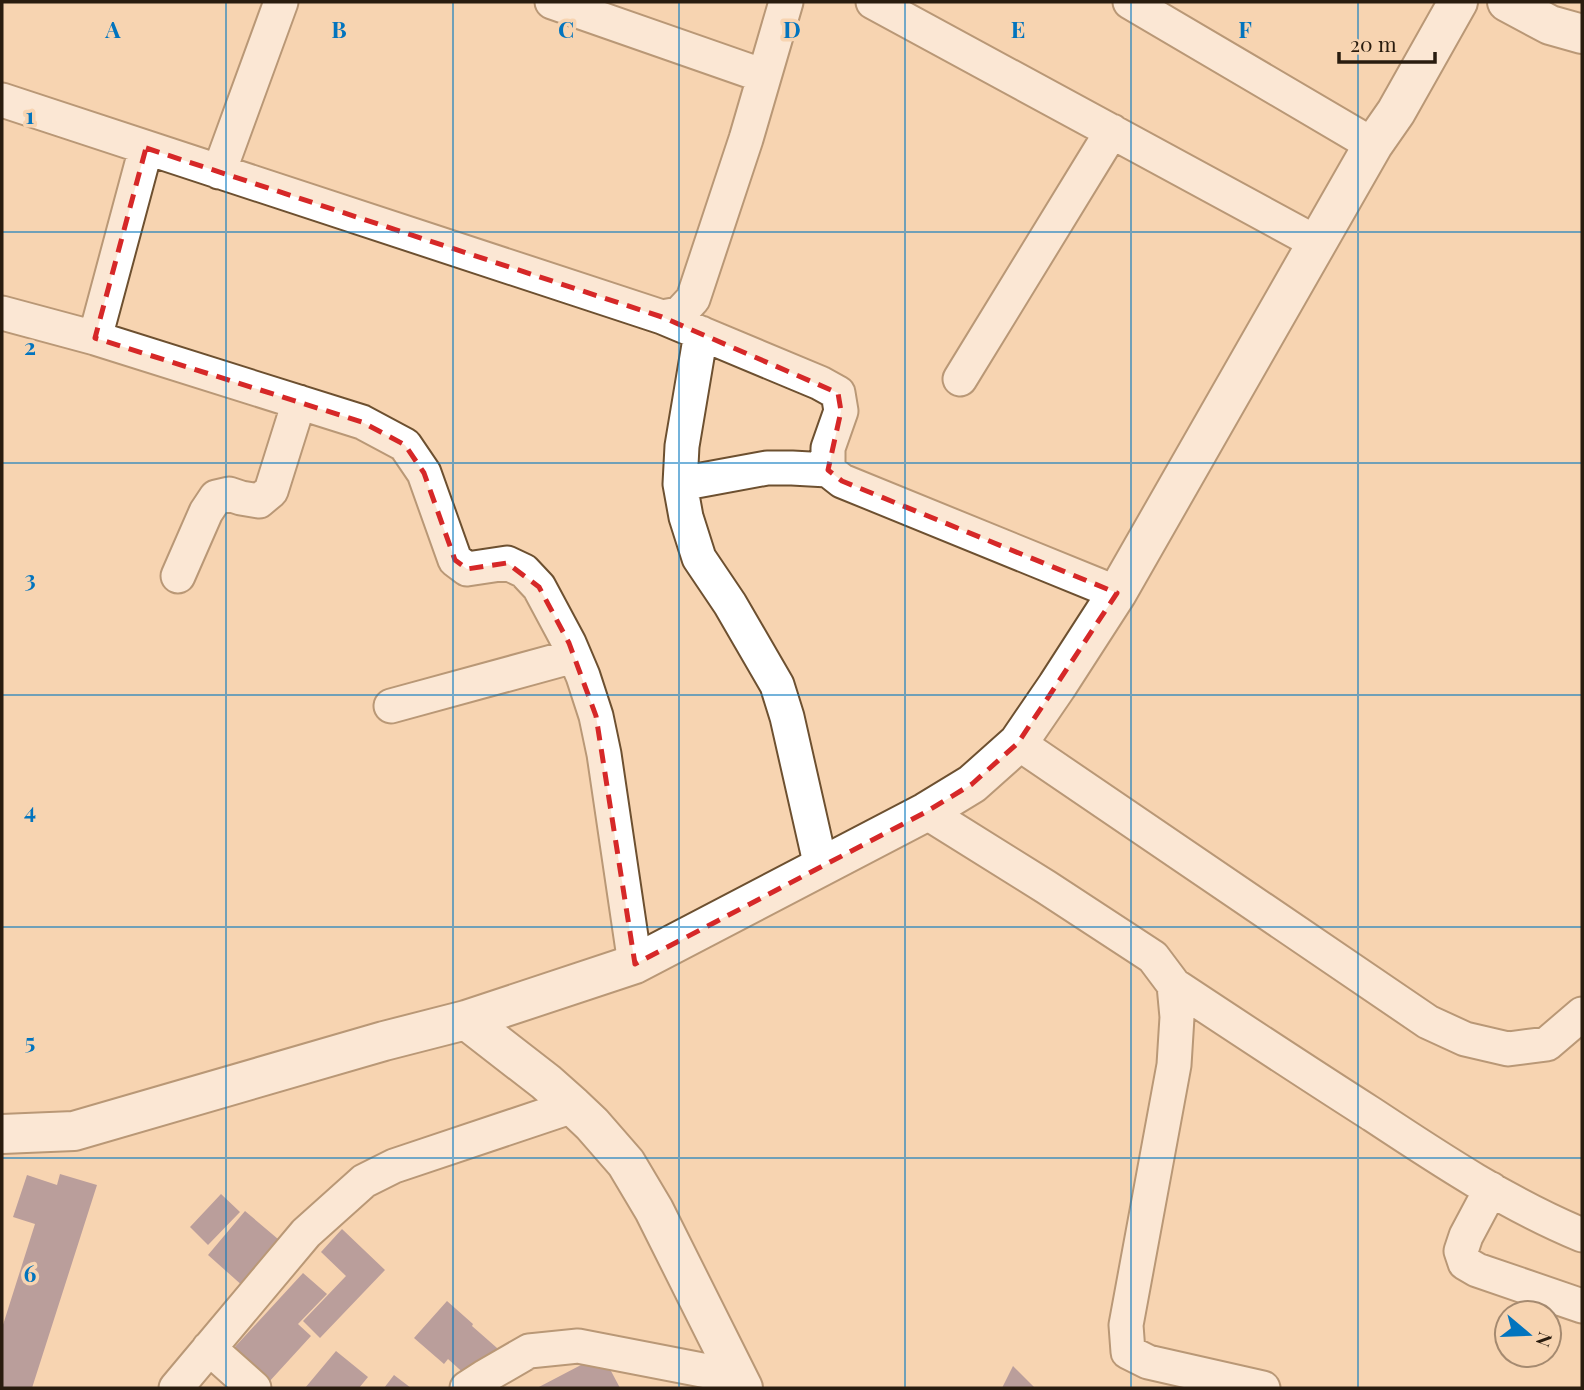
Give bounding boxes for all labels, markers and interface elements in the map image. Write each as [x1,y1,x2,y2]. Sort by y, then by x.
text: A [104,13,121,44]
text: B [331,13,347,44]
text: C [558,13,574,44]
text: D [783,13,801,44]
text: E [1011,13,1025,44]
text: F [1238,13,1252,44]
scale bar [1339,21,1435,65]
text: 20 m [1350,29,1397,57]
text: 1 [26,99,35,130]
text: 2 [24,330,36,361]
text: 3 [24,562,36,593]
text: 4 [24,794,36,825]
text: 5 [25,1025,35,1056]
text: 6 [24,1257,37,1288]
north arrow [1493,1299,1563,1369]
text: N [1530,1329,1560,1351]

